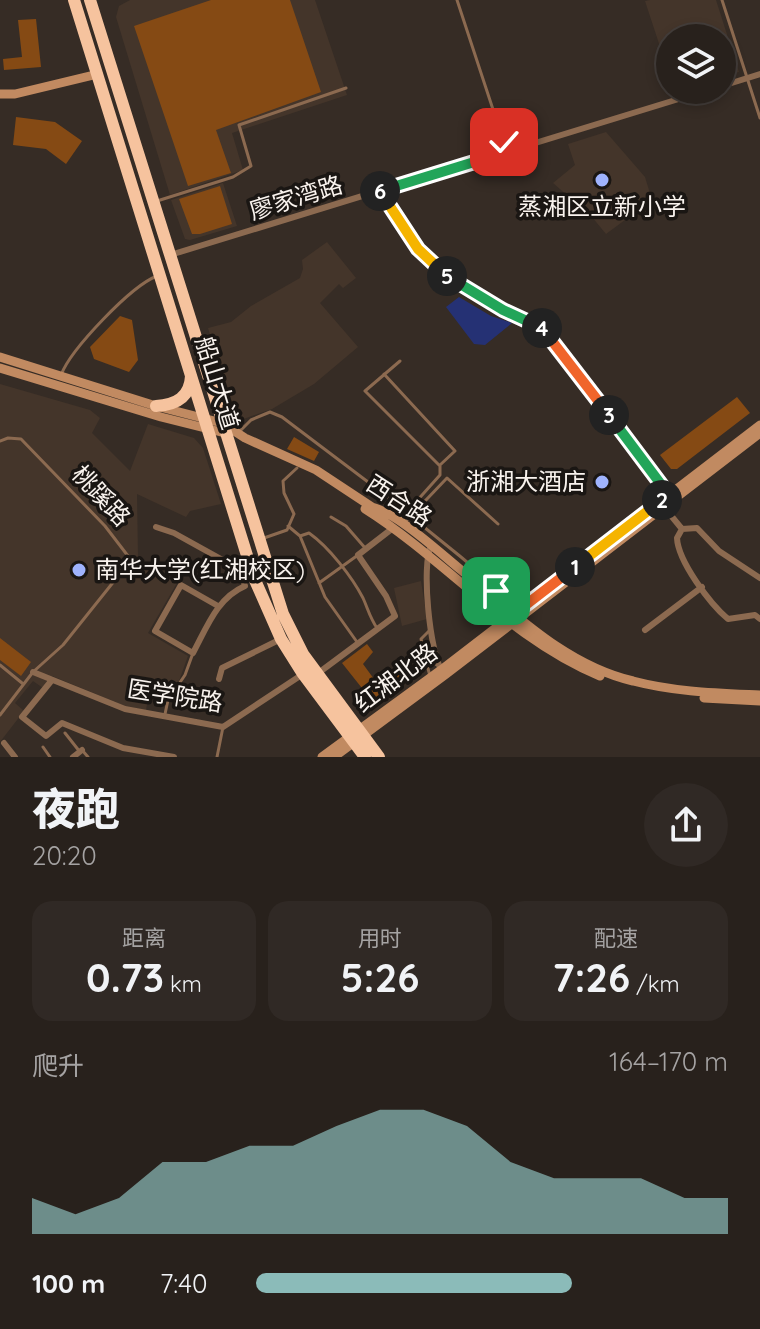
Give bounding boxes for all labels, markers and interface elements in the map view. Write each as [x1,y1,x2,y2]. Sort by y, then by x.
map controls [656,24,736,104]
button: layers [656,24,736,104]
pin [470,108,538,176]
icon: check [482,120,526,164]
street label: 廖家湾路 [245,169,346,225]
pin: 6 [360,171,400,211]
marker: 蒸湘区立新小学 [593,171,611,189]
text: 6 [374,177,386,205]
place label: 蒸湘区立新小学 [518,191,686,221]
pin: 5 [427,256,467,296]
text: 5 [441,262,453,290]
pin: 4 [522,308,562,348]
text: 4 [536,314,548,342]
street label: 船山大道 [190,332,246,433]
pin: 3 [589,395,629,435]
text: 3 [603,401,615,429]
street label: 桃蹊路 [66,459,137,532]
place label: 浙湘大酒店 [466,466,586,496]
street label: 西合路 [361,468,438,532]
marker: 浙湘大酒店 [593,473,611,491]
pin: 2 [642,480,682,520]
text: 2 [656,486,668,514]
pin: 1 [555,547,595,587]
text: 1 [571,553,579,581]
place label: 南华大学(红湘校区) [95,554,305,584]
pin [462,557,530,625]
marker: 南华大学(红湘校区) [70,561,88,579]
icon: arrive [474,569,518,613]
street label: 红湘北路 [348,636,443,718]
street label: 医学院路 [125,673,225,717]
text: 夜跑 [32,781,120,836]
button: share [644,783,728,867]
text: 20:20 [32,839,97,872]
text: 距离 [122,924,166,952]
text: 用时 [358,924,402,952]
text: 配速 [594,924,638,952]
text: 0.73 [86,952,164,1002]
text: 5:26 [341,952,419,1002]
text: 7:26 [552,952,630,1002]
text: km [164,970,202,998]
text: /km [630,970,680,998]
text: 164–170 m [609,1045,728,1078]
text: 爬升 [32,1049,84,1082]
text: 100 m [32,1267,105,1300]
text: 7:40 [160,1267,207,1300]

